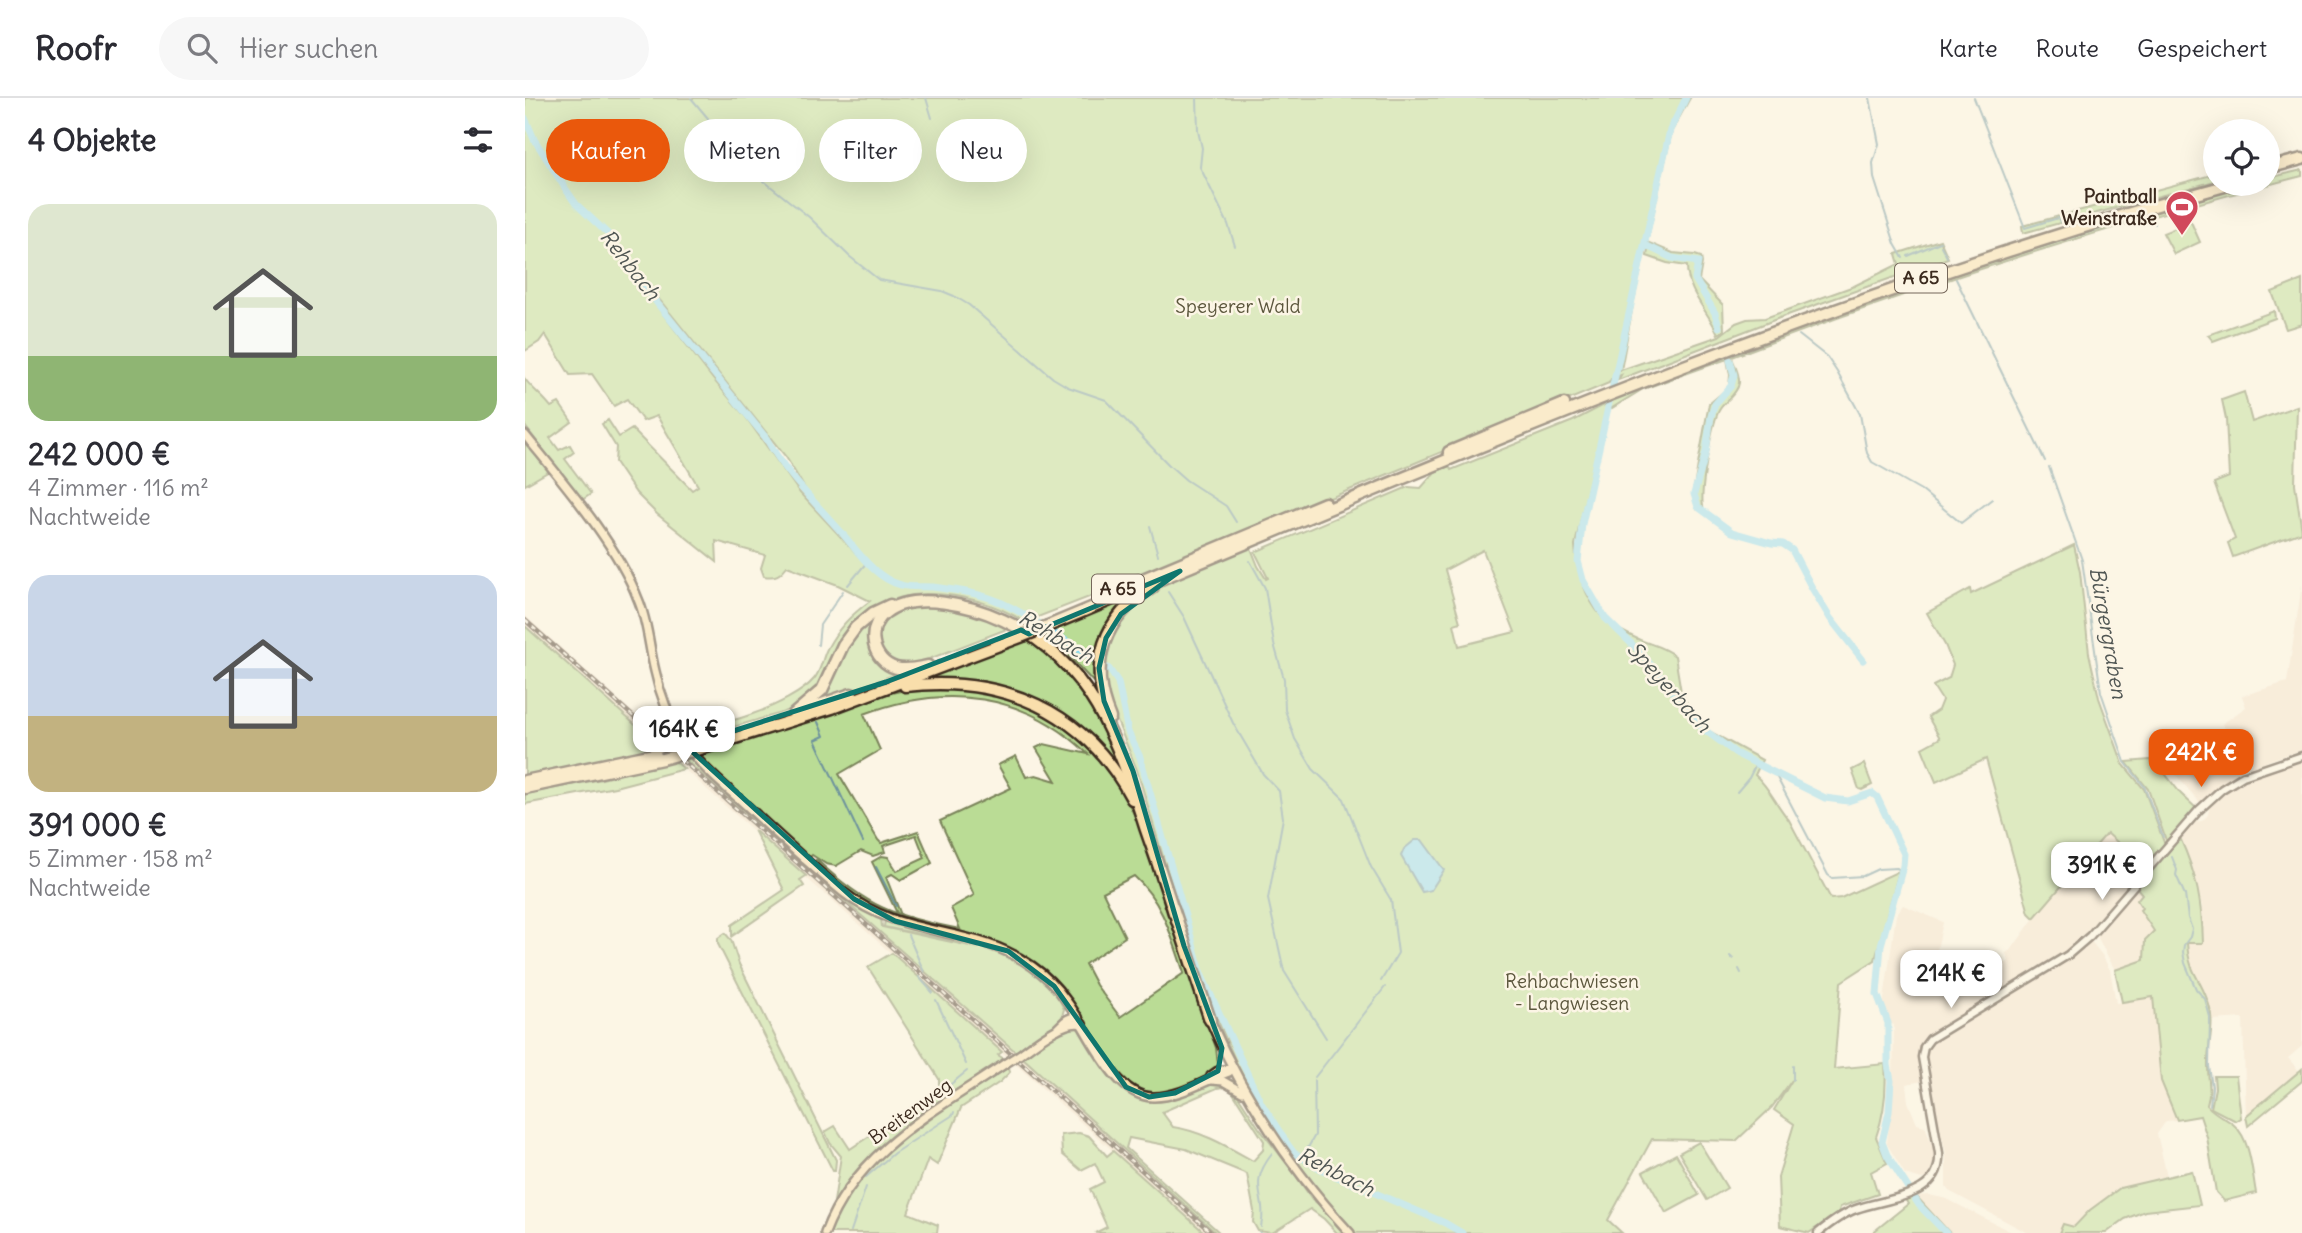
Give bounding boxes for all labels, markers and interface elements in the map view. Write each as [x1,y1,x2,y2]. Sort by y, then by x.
search box [159,17,649,80]
text: Roofr [35,27,117,69]
icon: search [183,29,221,67]
text: Hier suchen [239,32,378,65]
text: Karte [1939,33,1998,63]
text: Route [2036,33,2099,63]
text: Gespeichert [2137,33,2267,63]
chip: Kaufen [546,119,670,182]
chip: Mieten [684,119,805,182]
chip: Filter [819,119,922,182]
chip: Neu [936,119,1027,182]
map controls [2203,119,2280,196]
button: locate [2203,119,2280,196]
text: 4 Objekte [28,121,156,159]
icon: filters [459,121,497,159]
place label: Paintball Weinstraße [2061,184,2157,230]
sports icon: Paintball Weinstraße [2163,188,2201,237]
water label: Rehbach [594,224,667,306]
icon: home [200,250,326,376]
road number: A 65 [1895,264,1947,293]
park label: Speyerer Wald [1175,294,1301,318]
text: 242 000 € [28,435,171,473]
text: 4 Zimmer · 116 m² [28,473,209,502]
text: Nachtweide [28,502,151,531]
water label: Bürgergraben [2084,565,2133,701]
road number: A 65 [1092,574,1144,603]
water label: Rehbach [1014,604,1099,670]
icon: home [200,621,326,747]
water label: Speyerbach [1622,636,1718,738]
pin: 164K € [627,706,741,766]
text: 164K € [649,714,719,743]
pin: 242K € [2144,730,2258,789]
text: 242K € [2165,737,2237,766]
text: 391 000 € [28,806,167,844]
pin: 391K € [2045,842,2159,902]
text: 5 Zimmer · 158 m² [28,844,213,873]
text: 391K € [2067,850,2137,879]
text: Nachtweide [28,873,151,902]
pin: 214K € [1894,950,2008,1010]
text: 214K € [1916,958,1986,987]
park label: Rehbachwiesen - Langwiesen [1505,969,1639,1015]
street label: Breitenweg [864,1073,956,1149]
water label: Rehbach [1293,1141,1380,1203]

